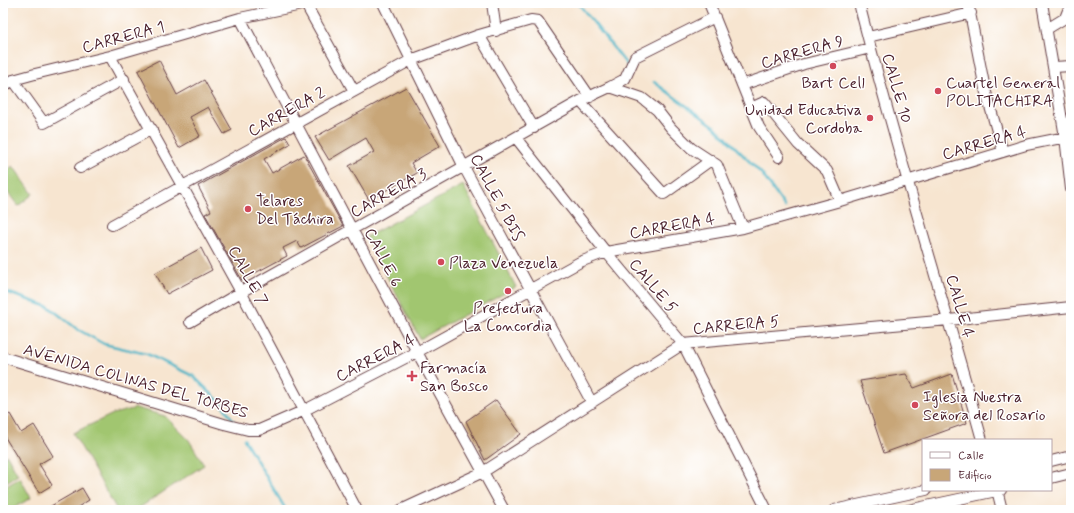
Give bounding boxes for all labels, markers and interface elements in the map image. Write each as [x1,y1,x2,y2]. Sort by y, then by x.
street label: CARRERA 1 [80,16,167,59]
street label: CARRERA 9 [759,31,846,74]
street label: CALLE 10 [877,51,917,126]
marker: Bart Cell [828,61,838,71]
place label: Bart Cell [801,73,865,94]
place label: Cuartel General POLITACHIRA [946,73,1060,112]
street label: CARRERA 2 [244,82,329,142]
marker: Cuartel General POLITACHIRA [933,86,943,96]
place label: Unidad Educativa Cordoba [745,100,862,139]
marker: Unidad Educativa Cordoba [865,113,875,123]
street label: CARRERA 4 [940,121,1029,165]
street label: CALLE 5 BIS [465,150,528,245]
street label: CARRERA 3 [347,164,431,223]
place label: Telares Del Táchira [256,191,334,230]
marker: Telares Del Táchira [243,204,253,214]
street label: CARRERA 4 [628,209,717,244]
street label: CALLE 6 [359,225,406,291]
street label: CALLE 7 [223,242,273,310]
place label: Plaza Venezuela [449,253,558,274]
street label: CALLE 5 [624,254,682,318]
marker: Plaza Venezuela [436,257,446,267]
street label: CALLE 4 [941,272,979,340]
marker: Prefectura La Concordia [503,286,513,296]
place label: Prefectura La Concordia [464,298,553,337]
street label: CARRERA 5 [692,311,780,340]
street label: CARRERA 4 [332,329,419,387]
street label: AVENIDA COLINAS DEL TORBES [21,339,250,424]
place label: Farmacía San Bosco [420,358,488,397]
marker: Farmacía San Bosco [407,371,417,381]
place label: Iglesia Nuestra Señora del Rosario [923,387,1046,426]
marker: Iglesia Nuestra Señora del Rosario [910,400,920,410]
legend [922,439,1052,491]
text: Calle [958,448,984,464]
text: Edificio [958,468,992,484]

